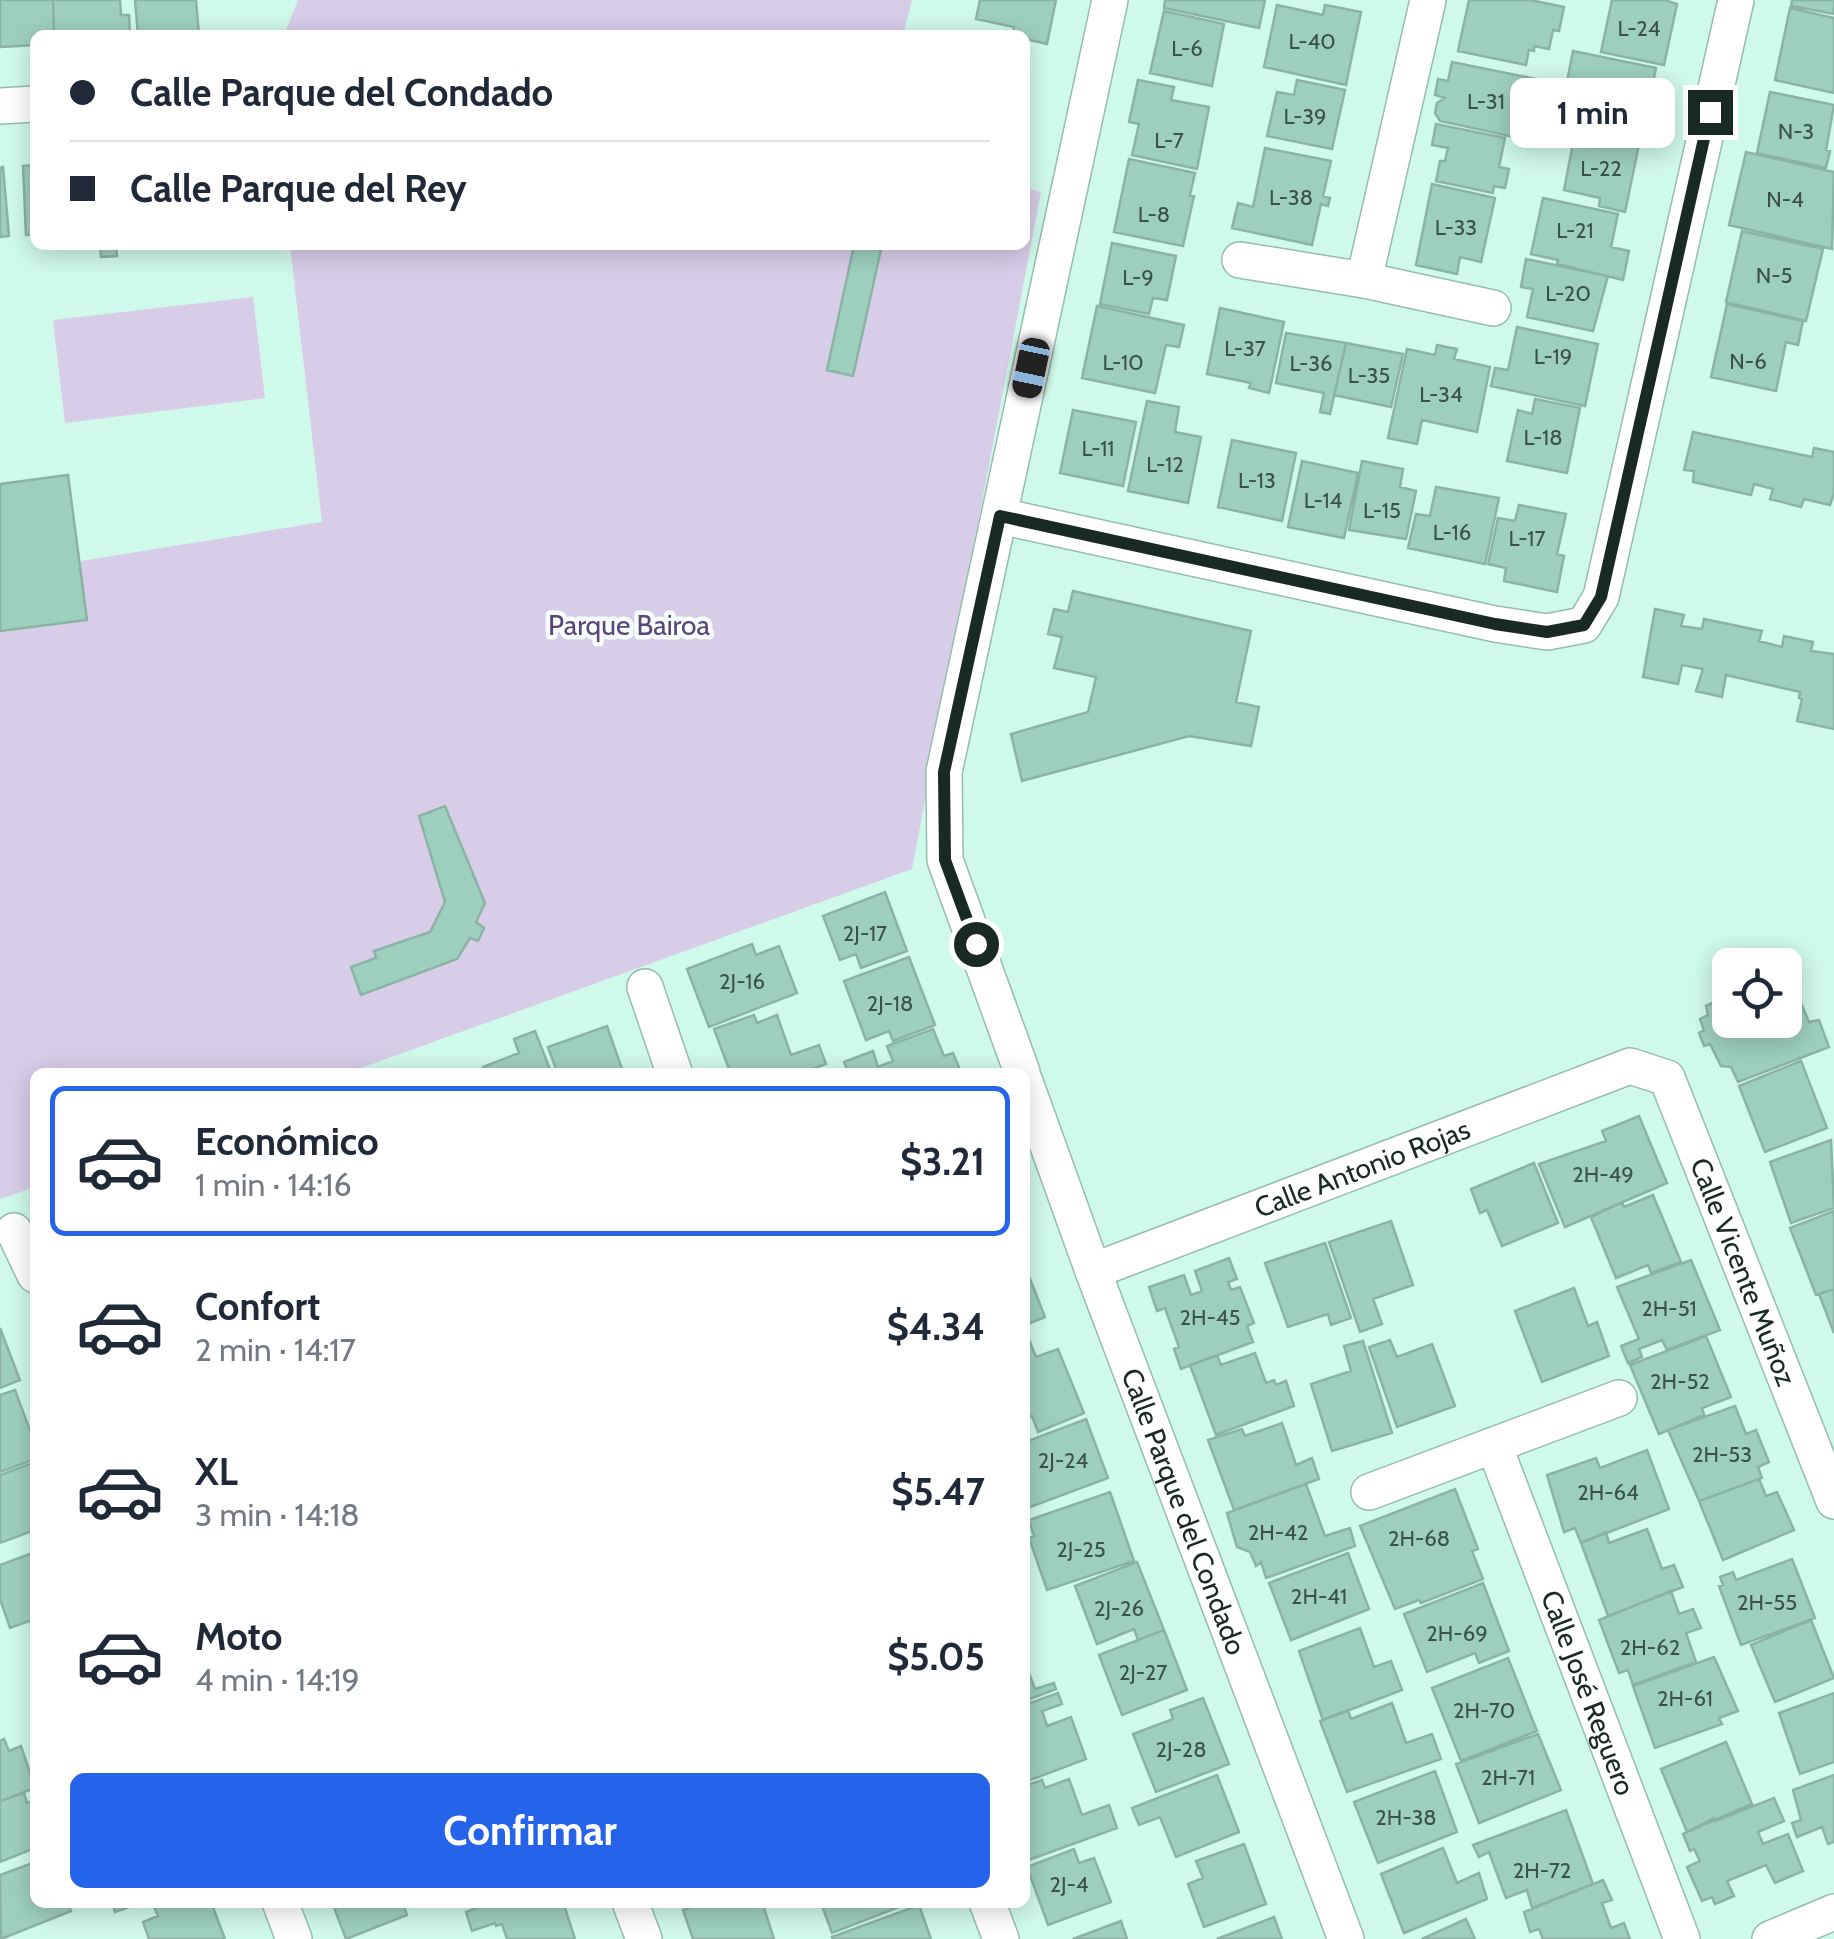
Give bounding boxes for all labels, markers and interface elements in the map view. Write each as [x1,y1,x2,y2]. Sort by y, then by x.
house number: L-24 [1618,15,1661,42]
house number: L-40 [1288,28,1336,55]
house number: L-6 [1171,35,1203,62]
text: Calle Parque del Condado [130,69,553,116]
callout: 1 min [1510,77,1675,147]
house number: L-31 [1467,88,1505,115]
route end [1688,90,1733,135]
text: 1 min [1556,93,1629,132]
house number: L-39 [1283,103,1327,130]
house number: N-3 [1778,118,1814,145]
house number: L-7 [1154,127,1184,154]
house number: L-22 [1580,155,1622,182]
text: Calle Parque del Rey [130,165,467,212]
house number: L-38 [1269,184,1313,211]
house number: N-4 [1766,186,1804,213]
house number: L-8 [1138,201,1170,228]
house number: L-33 [1435,214,1477,241]
house number: L-21 [1556,217,1594,244]
house number: N-5 [1756,262,1792,289]
house number: L-9 [1122,264,1154,291]
house number: L-20 [1545,280,1591,307]
house number: L-37 [1224,335,1266,362]
car [1010,336,1052,400]
house number: L-19 [1534,343,1572,370]
house number: N-6 [1729,348,1767,375]
house number: L-10 [1102,349,1144,376]
house number: L-36 [1289,350,1333,377]
house number: L-35 [1348,362,1390,389]
house number: L-34 [1419,381,1463,408]
house number: L-18 [1523,424,1563,451]
house number: L-11 [1081,435,1115,462]
house number: L-12 [1146,451,1184,478]
house number: L-13 [1238,467,1276,494]
house number: L-14 [1304,487,1343,514]
house number: L-15 [1363,497,1401,524]
house number: L-16 [1433,519,1471,546]
house number: L-17 [1509,525,1545,552]
park label: Parque Bairoa [548,608,710,642]
house number: 2J-17 [843,920,887,947]
route start [954,922,999,967]
map controls [1712,948,1802,1038]
button: locate [1712,948,1802,1038]
house number: 2J-16 [719,968,765,995]
house number: 2J-18 [867,990,913,1017]
street label: Calle Antonio Rojas [1250,1112,1475,1225]
icon: car [75,1116,165,1206]
text: Económico [195,1118,379,1165]
text: $3.21 [900,1138,985,1185]
street label: Calle Vicente Muñoz [1683,1153,1804,1391]
house number: 2H-49 [1572,1161,1634,1188]
text: 1 min · 14:16 [195,1165,352,1204]
icon: car [75,1281,165,1371]
text: Confort [195,1283,320,1330]
house number: 2H-51 [1641,1295,1697,1322]
text: $4.34 [887,1303,985,1350]
house number: 2H-45 [1179,1304,1241,1331]
text: 2 min · 14:17 [195,1330,356,1369]
street label: Calle Parque del Condado [1114,1363,1254,1659]
house number: 2H-52 [1650,1368,1710,1395]
house number: 2H-53 [1692,1441,1752,1468]
icon: car [75,1446,165,1536]
house number: 2J-24 [1038,1447,1088,1474]
text: XL [195,1448,238,1495]
text: $5.47 [891,1468,985,1515]
house number: 2H-64 [1577,1479,1639,1506]
text: 3 min · 14:18 [195,1495,360,1534]
house number: 2H-42 [1248,1519,1308,1546]
house number: 2H-68 [1388,1525,1450,1552]
house number: 2J-25 [1056,1536,1106,1563]
house number: 2H-41 [1291,1583,1347,1610]
street label: Calle José Reguero [1534,1585,1643,1800]
house number: 2H-55 [1737,1589,1797,1616]
house number: 2J-26 [1094,1595,1144,1622]
icon: car [75,1611,165,1701]
text: Moto [195,1613,282,1660]
house number: 2H-69 [1426,1620,1488,1647]
text: $5.05 [887,1633,985,1680]
house number: 2H-62 [1620,1634,1680,1661]
house number: 2J-27 [1119,1659,1167,1686]
text: 4 min · 14:19 [195,1660,360,1699]
house number: 2H-61 [1657,1685,1713,1712]
house number: 2H-70 [1453,1697,1515,1724]
house number: 2J-28 [1156,1736,1206,1763]
house number: 2H-71 [1481,1764,1535,1791]
button: Confirmar [70,1773,990,1888]
house number: 2H-38 [1375,1804,1437,1831]
house number: 2H-72 [1513,1857,1571,1884]
house number: 2J-4 [1049,1871,1089,1898]

